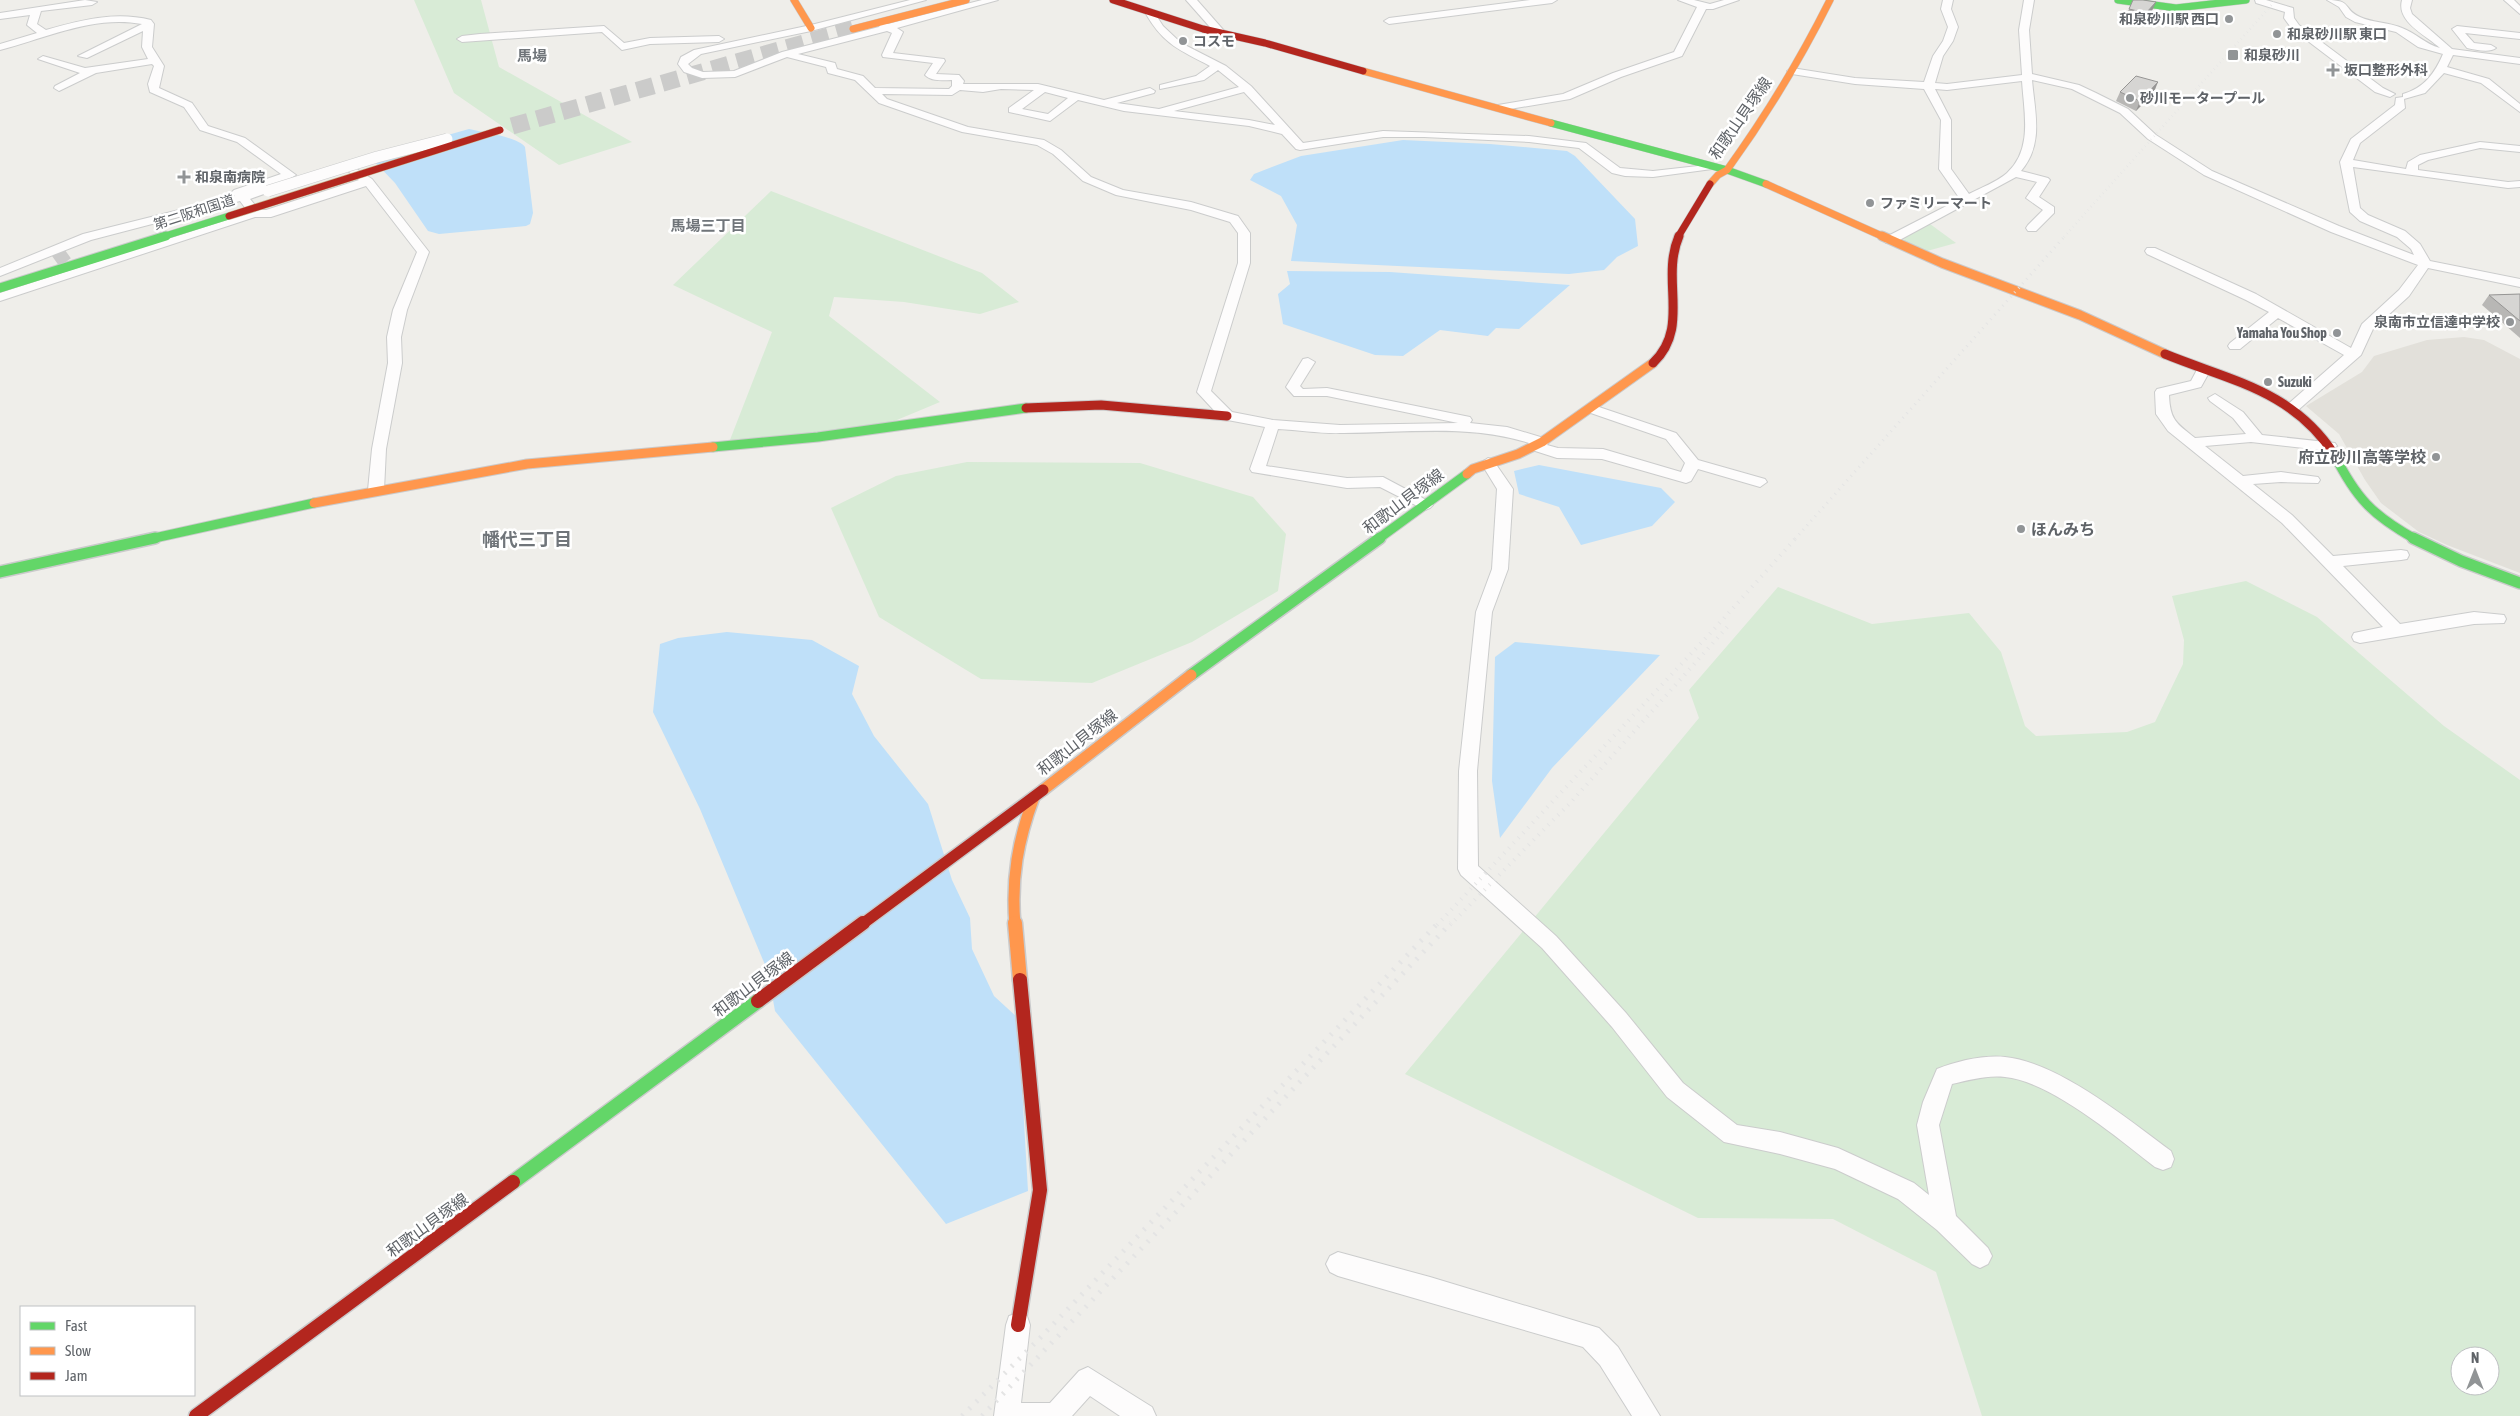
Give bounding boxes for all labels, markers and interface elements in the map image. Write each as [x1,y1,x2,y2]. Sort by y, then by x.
place label: 和泉砂川駅 西口 [2119,11,2219,27]
marker: 和泉砂川駅 西口 [2223,13,2235,25]
place label: 和泉砂川駅 東口 [2287,26,2387,42]
marker: 和泉砂川駅 東口 [2271,28,2283,40]
place label: コスモ [1193,33,1235,49]
marker: コスモ [1177,35,1189,47]
district label: 馬場 [517,47,547,64]
place label: 和泉砂川 [2244,47,2300,63]
marker: 和泉砂川 [2226,48,2240,62]
place label: 坂口整形外科 [2344,62,2428,78]
marker: 坂口整形外科 [2326,63,2340,77]
street label: 和歌山貝塚線 [1705,74,1775,162]
place label: 砂川モータープール [2140,90,2265,106]
marker: 砂川モータープール [2124,92,2136,104]
place label: 和泉南病院 [195,169,265,185]
marker: 和泉南病院 [177,170,191,184]
street label: 第二阪和国道 [152,191,236,233]
place label: ファミリーマート [1880,195,1992,211]
marker: ファミリーマート [1864,197,1876,209]
district label: 馬場三丁目 [670,217,746,234]
place label: 泉南市立信達中学校 [2374,314,2500,330]
marker: 泉南市立信達中学校 [2504,316,2516,328]
place label: Yamaha You Shop [2236,325,2327,341]
marker: Yamaha You Shop [2331,327,2343,339]
place label: Suzuki [2278,374,2312,390]
marker: Suzuki [2262,376,2274,388]
place label: 府立砂川高等学校 [2298,448,2426,466]
marker: 府立砂川高等学校 [2430,451,2442,463]
street label: 和歌山貝塚線 [1359,465,1447,537]
place label: ほんみち [2031,520,2095,538]
marker: ほんみち [2015,523,2027,535]
district label: 幡代三丁目 [482,529,572,550]
street label: 和歌山貝塚線 [1034,705,1120,779]
street label: 和歌山貝塚線 [709,948,797,1020]
street label: 和歌山貝塚線 [383,1190,471,1260]
legend [20,1306,195,1396]
text: Fast [65,1317,87,1334]
text: Slow [65,1342,91,1359]
north arrow [2450,1346,2500,1396]
text: N [2471,1350,2479,1366]
text: Jam [65,1367,88,1384]

